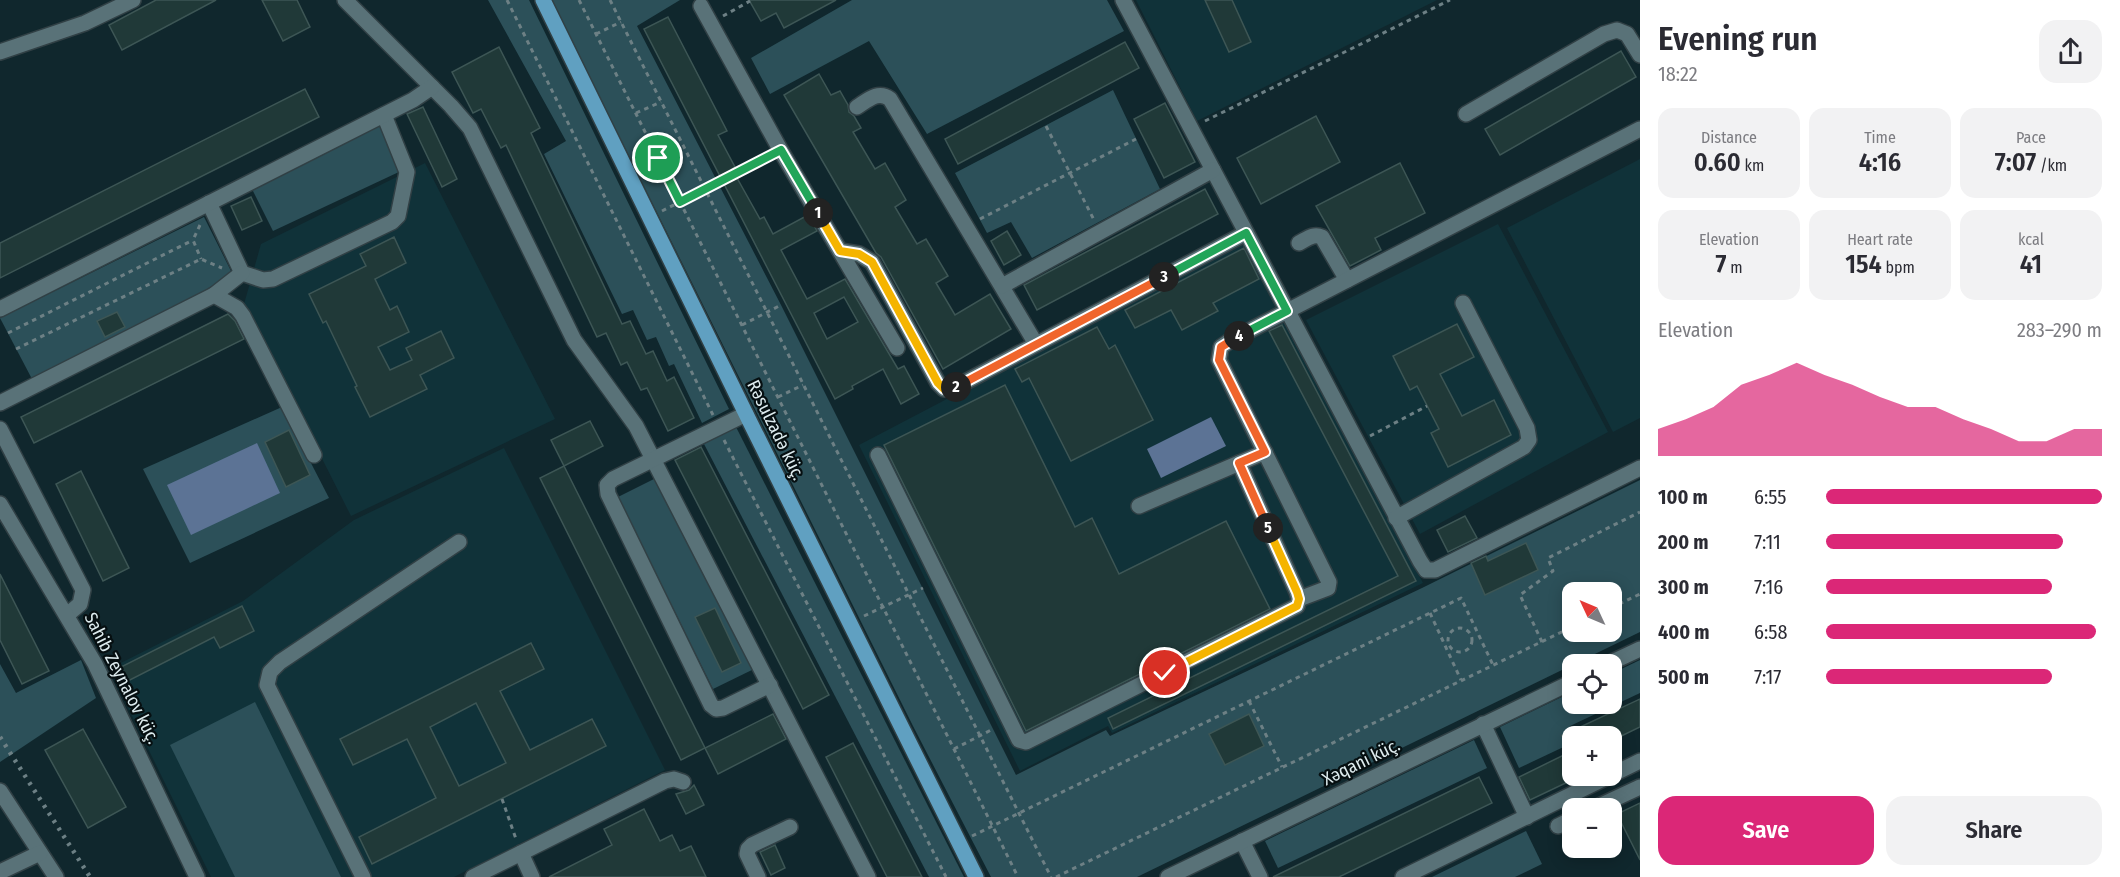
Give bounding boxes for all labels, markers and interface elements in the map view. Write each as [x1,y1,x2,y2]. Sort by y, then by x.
text: Evening run [1658,19,1818,59]
button: share [2039,20,2102,83]
text: 18:22 [1658,62,1698,86]
text: Distance [1701,128,1757,147]
text: Time [1864,128,1896,147]
text: Pace [2016,128,2046,147]
pin [632,132,683,183]
icon: arrive [641,141,674,174]
text: 0.60 [1694,147,1741,178]
text: 4:16 [1859,147,1901,178]
text: 7:07 [1995,147,2036,178]
text: km [1741,156,1764,175]
text: /km [2036,156,2067,175]
pin: 1 [803,198,833,228]
text: 1 [815,203,821,222]
text: Elevation [1699,230,1759,249]
text: Heart rate [1847,230,1913,249]
text: kcal [2018,230,2044,249]
text: 7 [1716,249,1726,280]
text: 154 [1845,249,1882,280]
text: 41 [2020,249,2042,280]
text: m [1726,258,1743,277]
text: bpm [1882,258,1915,277]
pin: 3 [1149,262,1179,292]
text: 3 [1160,267,1168,286]
text: Elevation [1658,318,1733,342]
text: 283–290 m [2017,318,2102,342]
pin: 4 [1224,321,1254,351]
text: 4 [1235,326,1243,345]
pin: 2 [941,372,971,402]
street label: Rəsulzadə küç. [742,376,810,484]
text: 2 [952,377,960,396]
text: 100 m [1658,485,1708,509]
text: 6:55 [1754,485,1787,509]
pin: 5 [1253,513,1283,543]
text: 5 [1264,518,1272,537]
text: 200 m [1658,530,1709,554]
text: 7:11 [1754,530,1781,554]
text: 300 m [1658,575,1709,599]
text: 7:16 [1754,575,1783,599]
north arrow [1562,582,1622,642]
map controls [1562,582,1622,858]
street label: Sahib Zeynalov küç. [79,609,165,747]
text: 400 m [1658,620,1710,644]
text: 6:58 [1754,620,1787,644]
pin [1139,647,1190,698]
button: locate [1562,654,1622,714]
icon: check [1148,656,1181,689]
text: 500 m [1658,665,1709,689]
text: 7:17 [1754,665,1781,689]
button: + [1562,726,1622,786]
street label: Xəqani küç. [1319,734,1404,790]
button: Save [1658,796,1874,865]
button: Share [1886,796,2102,865]
button: − [1562,798,1622,858]

